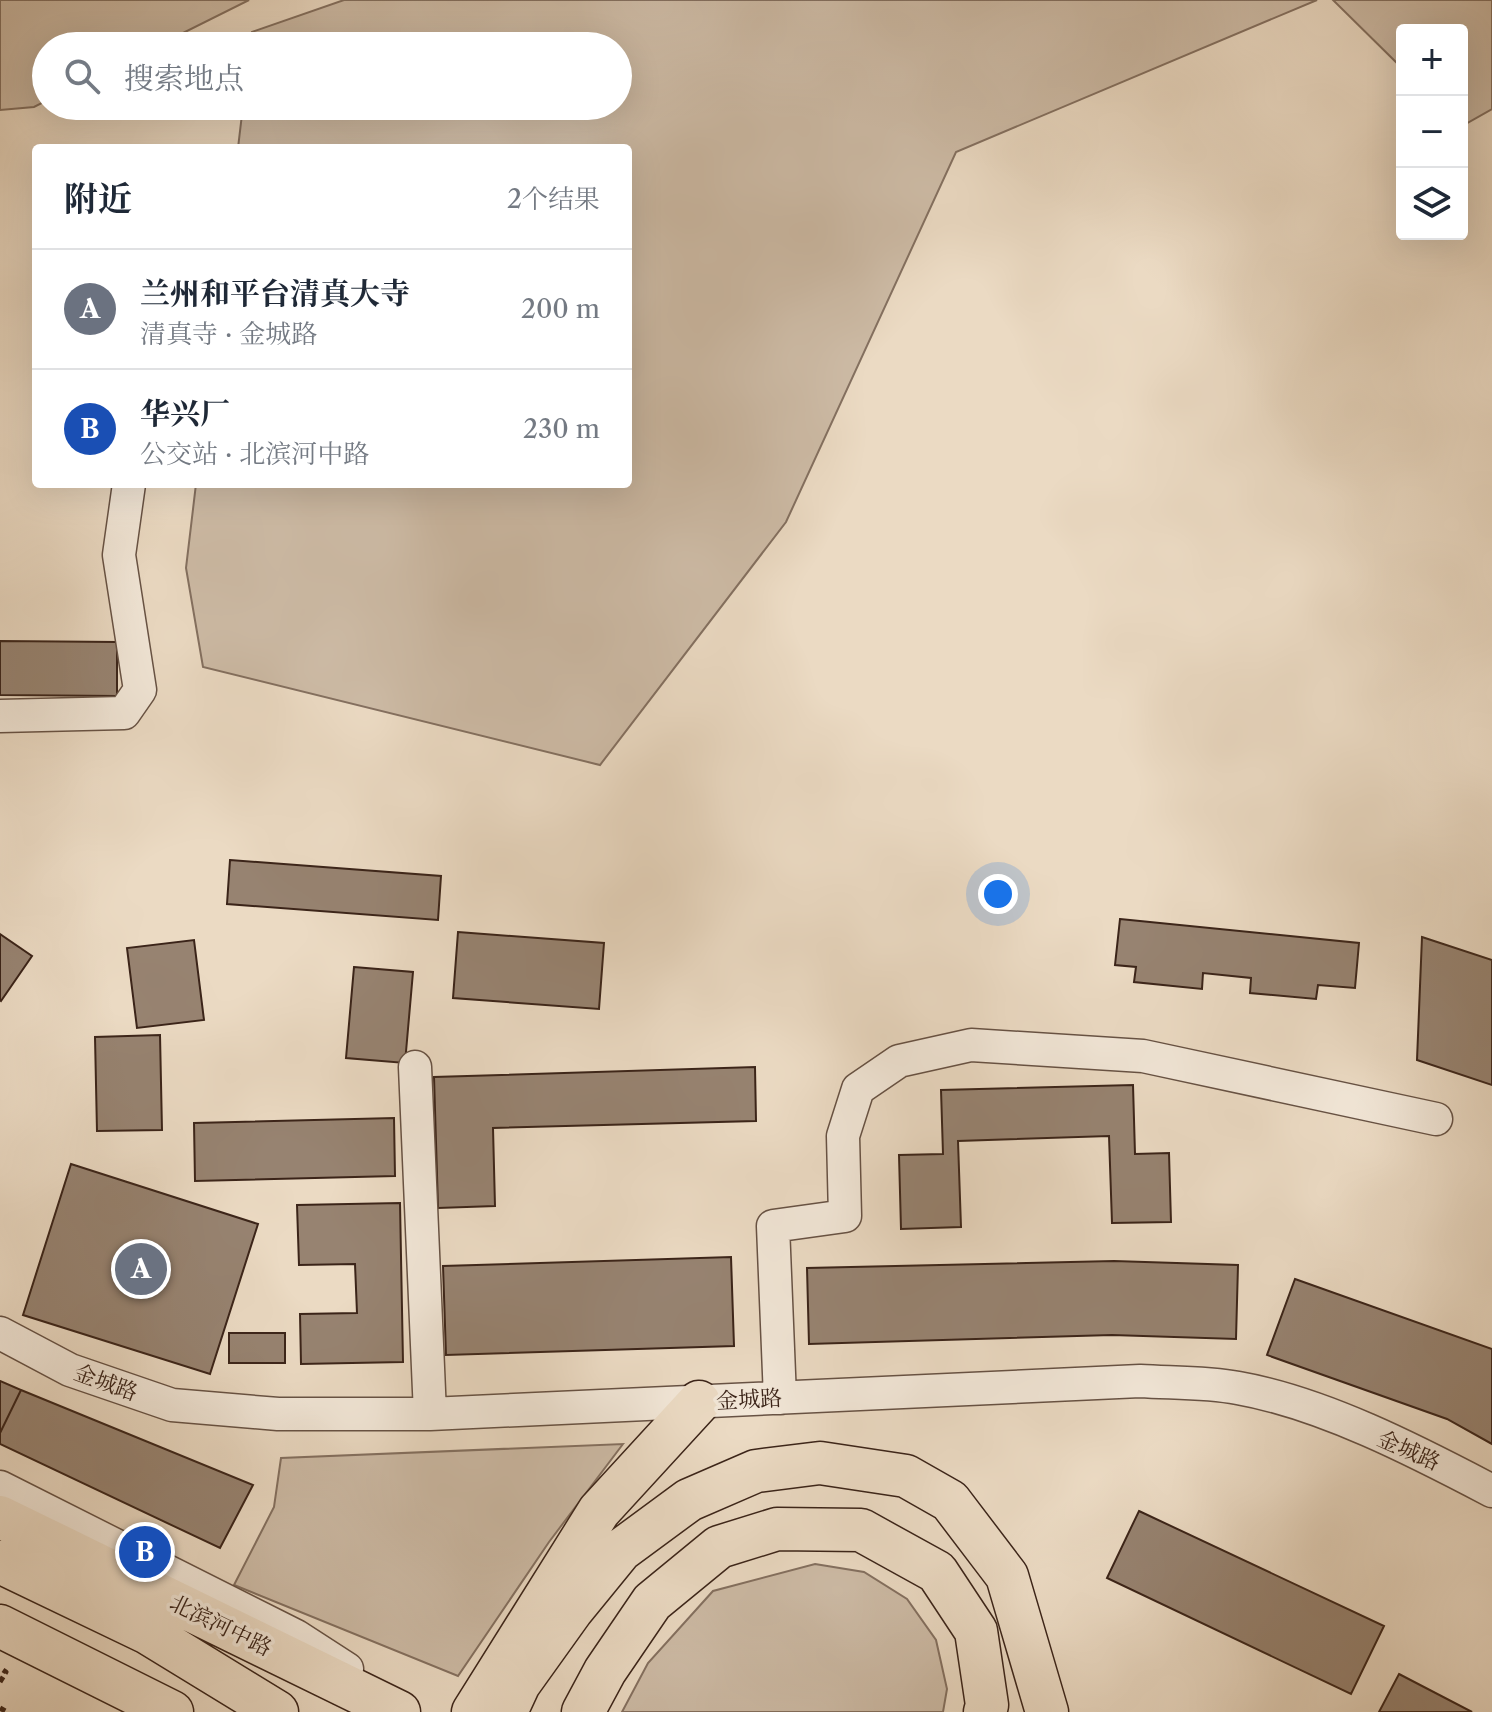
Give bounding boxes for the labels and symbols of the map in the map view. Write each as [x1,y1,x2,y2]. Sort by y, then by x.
your location [978,874,1018,914]
pin: A [115,1239,167,1299]
street label: 金城路 [70,1358,141,1406]
street label: 金城路 [715,1384,783,1415]
street label: 金城路 [1373,1425,1444,1476]
pin: B [119,1522,171,1582]
street label: 北滨河中路 [165,1589,276,1662]

